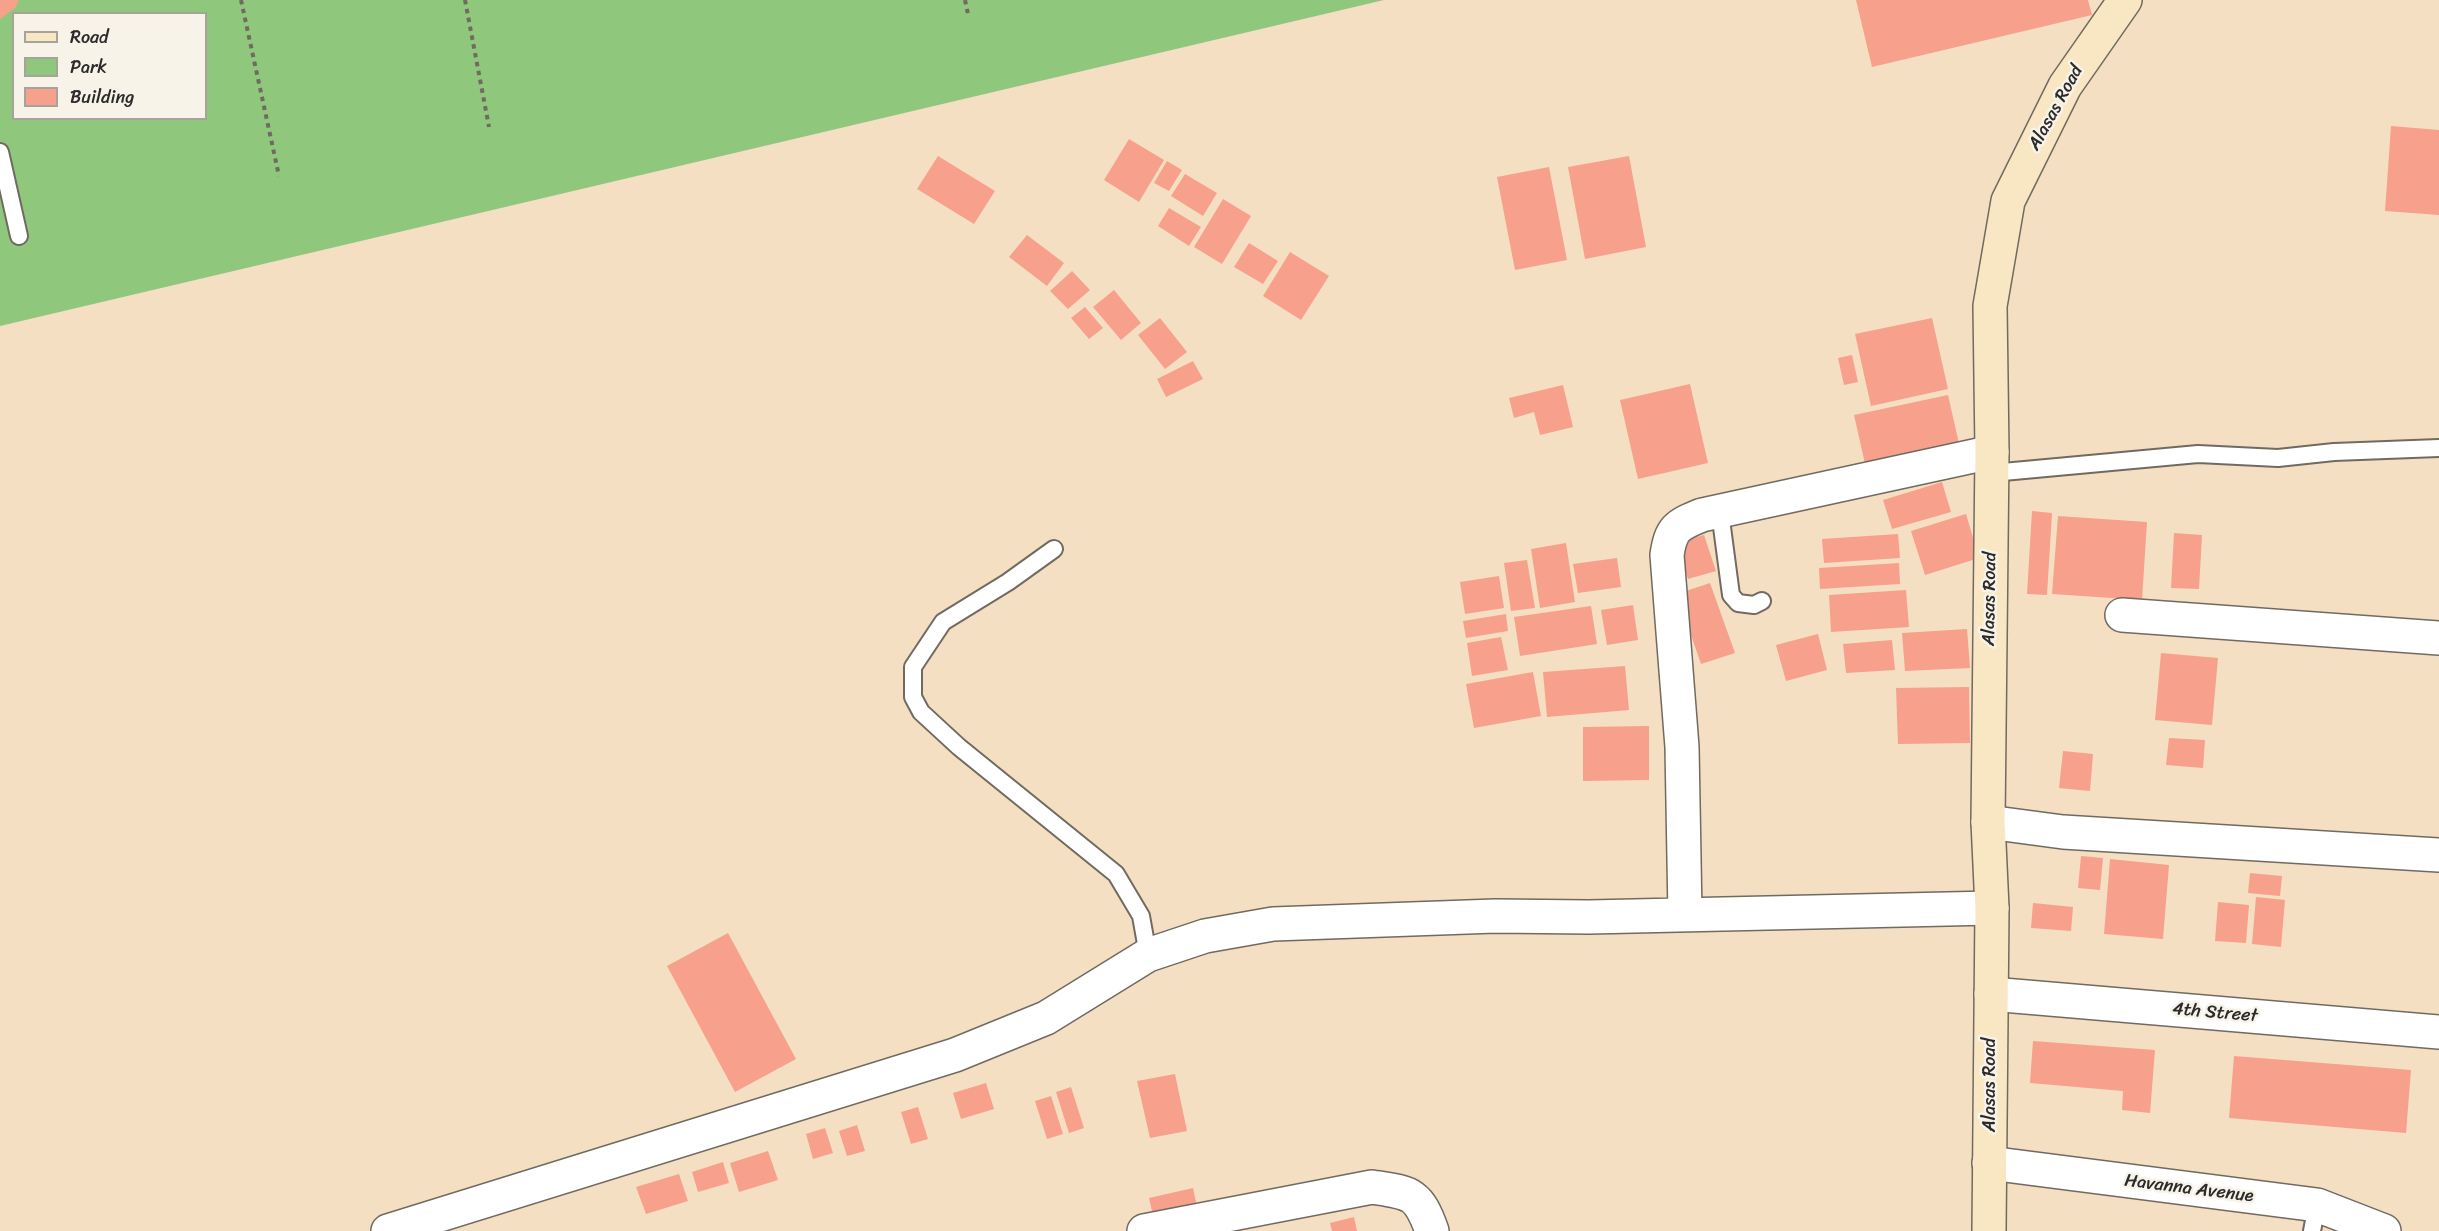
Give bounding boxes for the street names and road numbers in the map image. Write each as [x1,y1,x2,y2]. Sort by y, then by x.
street label: Alasas Road [2024,62,2088,154]
street label: Alasas Road [1978,552,2002,646]
street label: 4th Street [2171,999,2259,1027]
street label: Alasas Road [1979,1038,2001,1132]
street label: Havanna Avenue [2123,1170,2255,1208]

